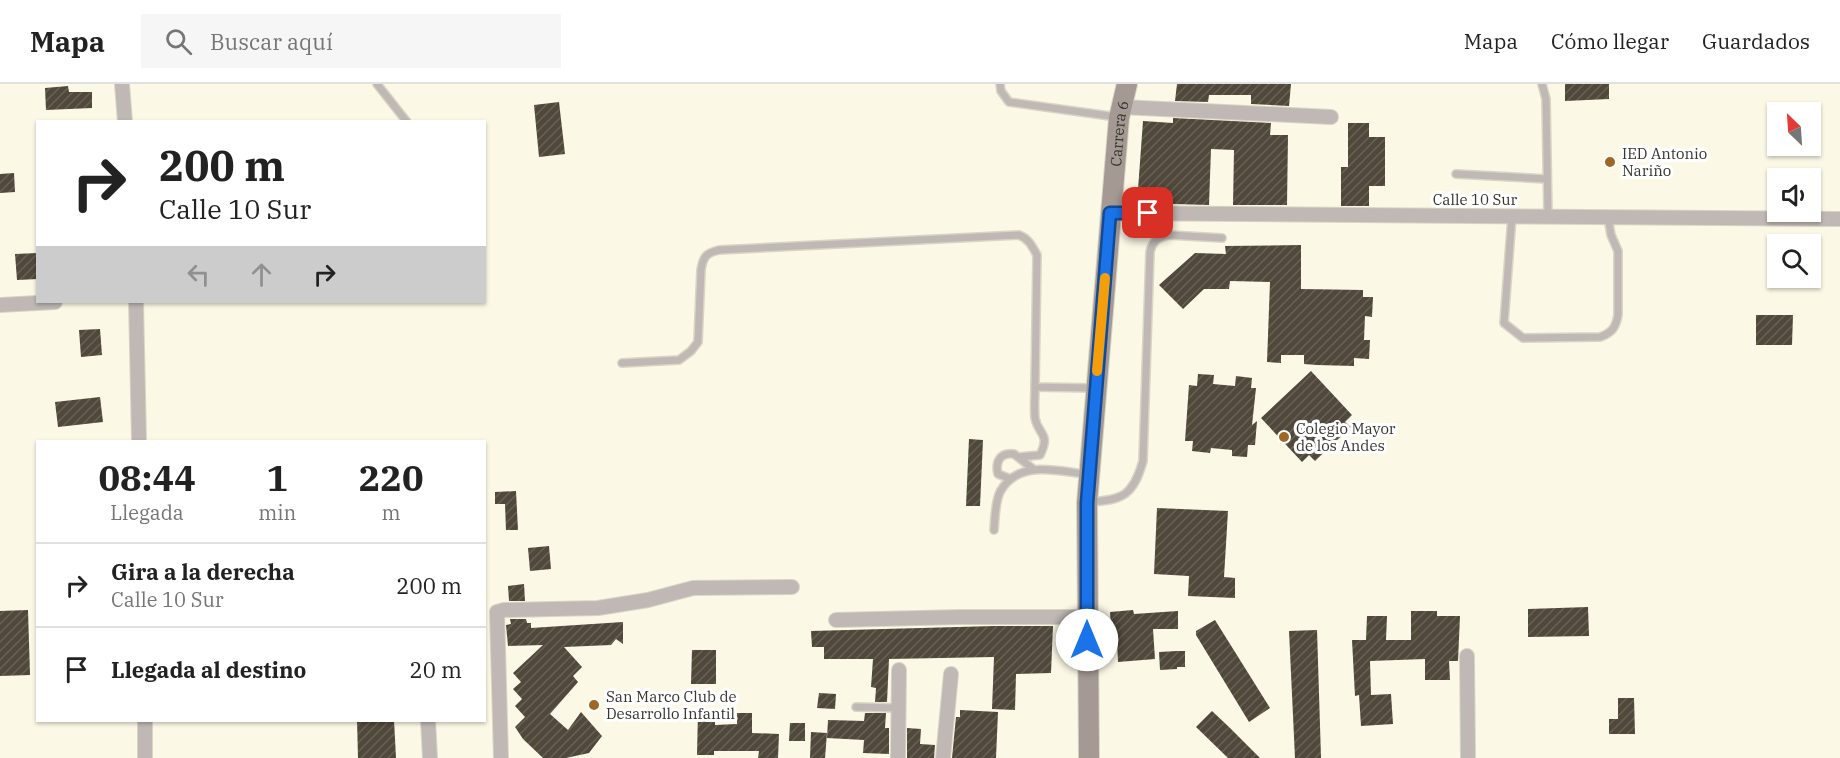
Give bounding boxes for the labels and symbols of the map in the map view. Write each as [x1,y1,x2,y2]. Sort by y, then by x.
street label: Carrera 6 [1106,98,1132,167]
north arrow [1767,102,1821,156]
place label: IED Antonio Nariño [1622,144,1707,180]
marker: IED Antonio Nariño [1603,155,1617,169]
pin [1122,187,1173,238]
street label: Calle 10 Sur [1433,190,1518,209]
place label: Colegio Mayor de los Andes [1296,419,1396,455]
marker: Colegio Mayor de los Andes [1277,430,1291,444]
position arrow [1055,608,1119,672]
place label: San Marco Club de Desarrollo Infantil [606,687,737,723]
marker: San Marco Club de Desarrollo Infantil [587,698,601,712]

